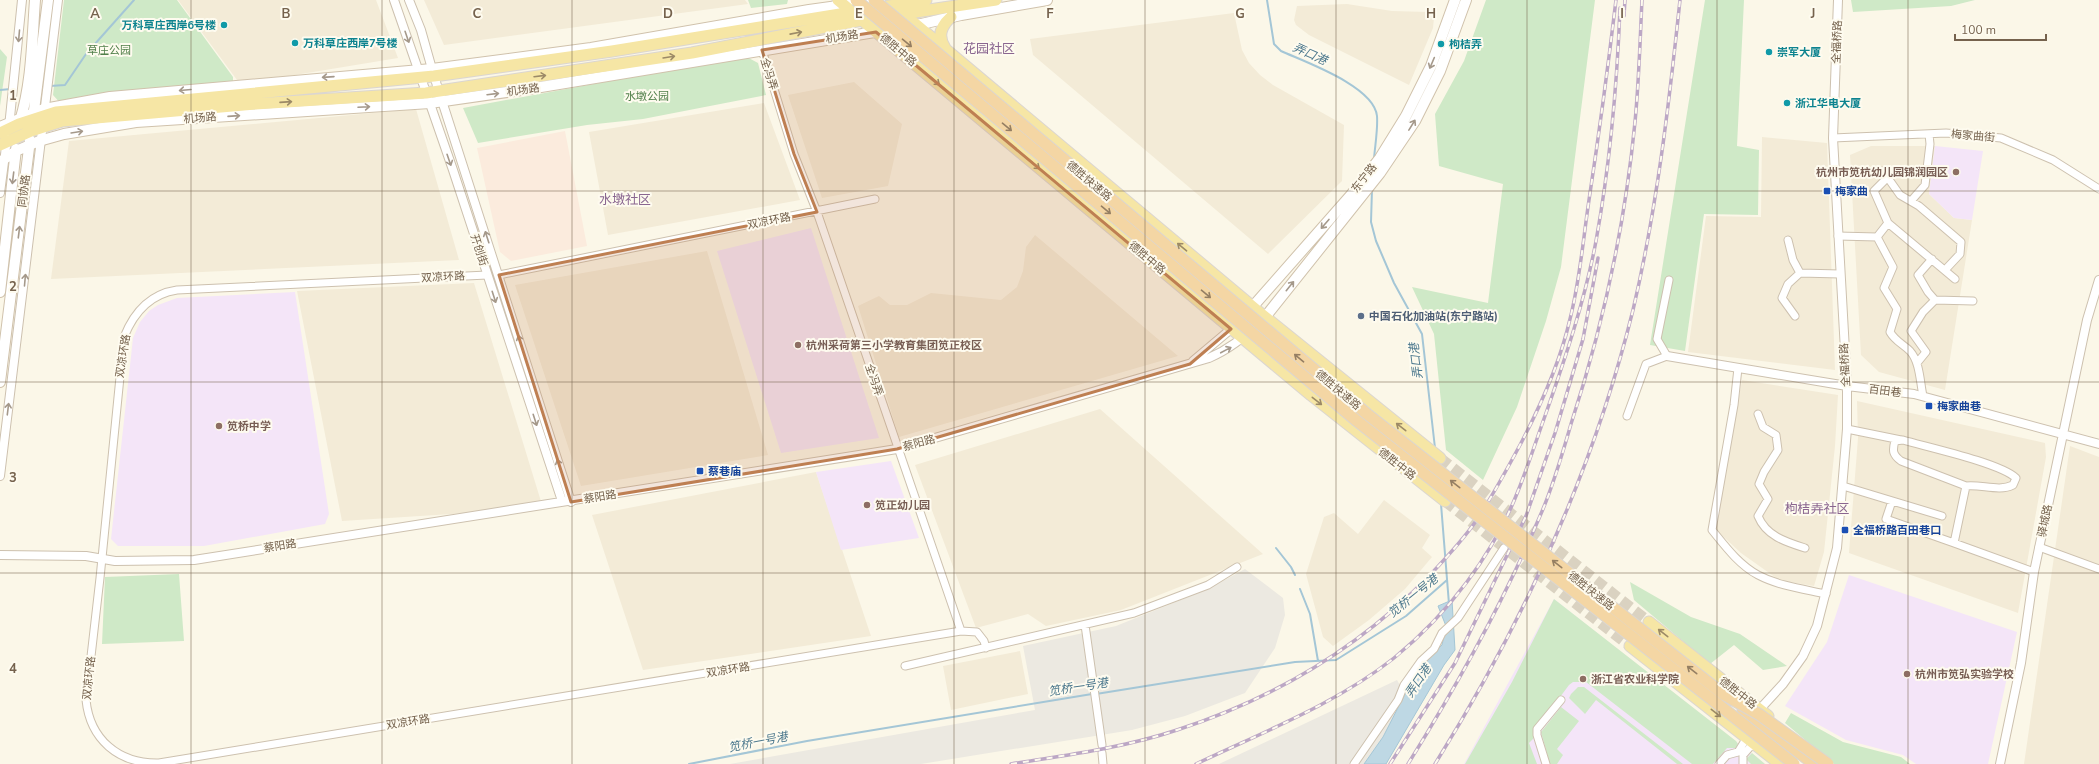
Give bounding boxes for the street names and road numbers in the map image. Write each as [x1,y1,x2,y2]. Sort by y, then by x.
street label: 全福桥路 [1829,20,1845,64]
street label: 机场路 [825,27,859,47]
street label: 德胜中路 [876,30,920,70]
street label: 全冯弄 [757,56,781,92]
street label: 机场路 [506,80,540,100]
street label: 机场路 [183,109,217,127]
street label: 梅家曲街 [1950,127,1996,145]
street label: 德胜快速路 [1063,158,1115,204]
street label: 东宁路 [1348,160,1380,196]
street label: 同协路 [15,174,33,208]
street label: 双凉环路 [746,209,792,233]
street label: 开创街 [467,232,491,268]
street label: 德胜中路 [1125,238,1169,278]
street label: 双凉环路 [421,268,465,286]
street label: 双凉环路 [112,333,134,379]
street label: 全福桥路 [1836,343,1854,387]
street label: 全冯弄 [862,362,886,398]
street label: 德胜快速路 [1312,367,1364,413]
street label: 百田巷 [1868,382,1902,400]
street label: 蔡阳路 [901,431,937,455]
street label: 德胜中路 [1375,445,1419,483]
street label: 蔡阳路 [583,487,617,507]
street label: 驿城路 [2034,503,2056,539]
street label: 蔡阳路 [263,536,297,556]
street label: 德胜快速路 [1565,568,1617,614]
street label: 双凉环路 [79,655,99,701]
street label: 双凉环路 [705,659,751,681]
street label: 德胜中路 [1716,674,1760,712]
street label: 双凉环路 [385,711,431,733]

